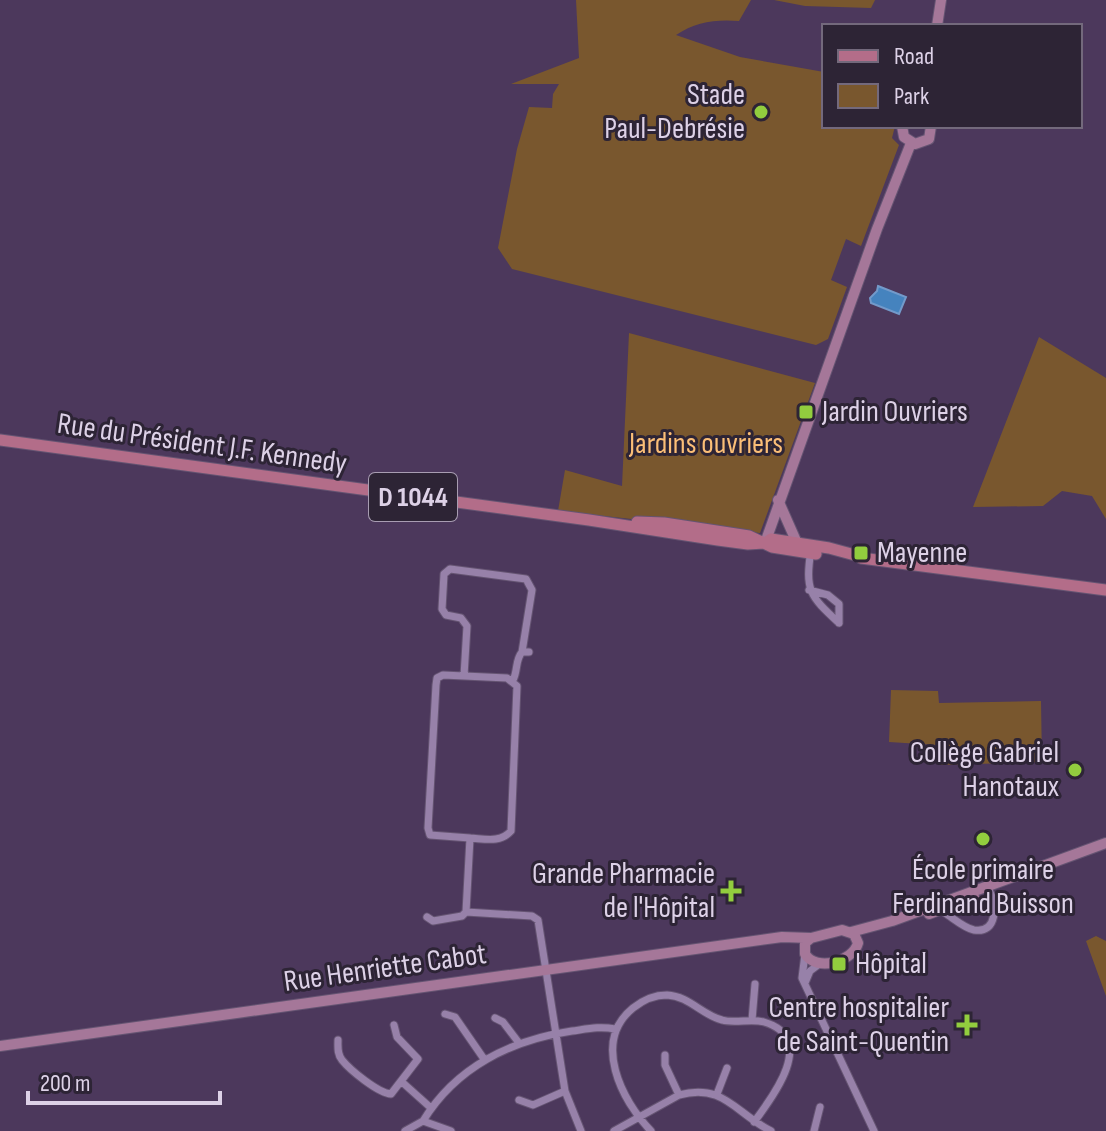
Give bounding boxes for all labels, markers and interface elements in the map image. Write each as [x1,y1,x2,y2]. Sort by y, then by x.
legend [822,24,1082,128]
text: Road [894,42,934,71]
place label: Stade Paul-Debrésie [604,77,745,147]
text: Park [894,82,929,111]
marker: Stade Paul-Debrésie [752,103,770,121]
place label: Jardin Ouvriers [821,394,968,430]
marker: Jardin Ouvriers [797,403,815,421]
street label: Rue du Président J.F. Kennedy [55,406,349,482]
park label: Jardins ouvriers [628,426,783,462]
road number: D 1044 [369,473,457,521]
place label: Mayenne [877,535,967,571]
marker: Mayenne [852,544,870,562]
place label: Collège Gabriel Hanotaux [910,735,1059,805]
marker: Collège Gabriel Hanotaux [1066,761,1084,779]
marker: École primaire Ferdinand Buisson [974,830,992,848]
place label: École primaire Ferdinand Buisson [892,852,1074,922]
place label: Grande Pharmacie de l'Hôpital [532,856,715,926]
marker: Grande Pharmacie de l'Hôpital [722,882,740,900]
street label: Rue Henriette Cabot [281,936,489,1000]
place label: Hôpital [855,946,927,982]
marker: Hôpital [830,955,848,973]
place label: Centre hospitalier de Saint-Quentin [768,990,949,1060]
marker: Centre hospitalier de Saint-Quentin [956,1014,978,1036]
scale bar [28,1055,220,1105]
text: 200 m [40,1069,91,1098]

